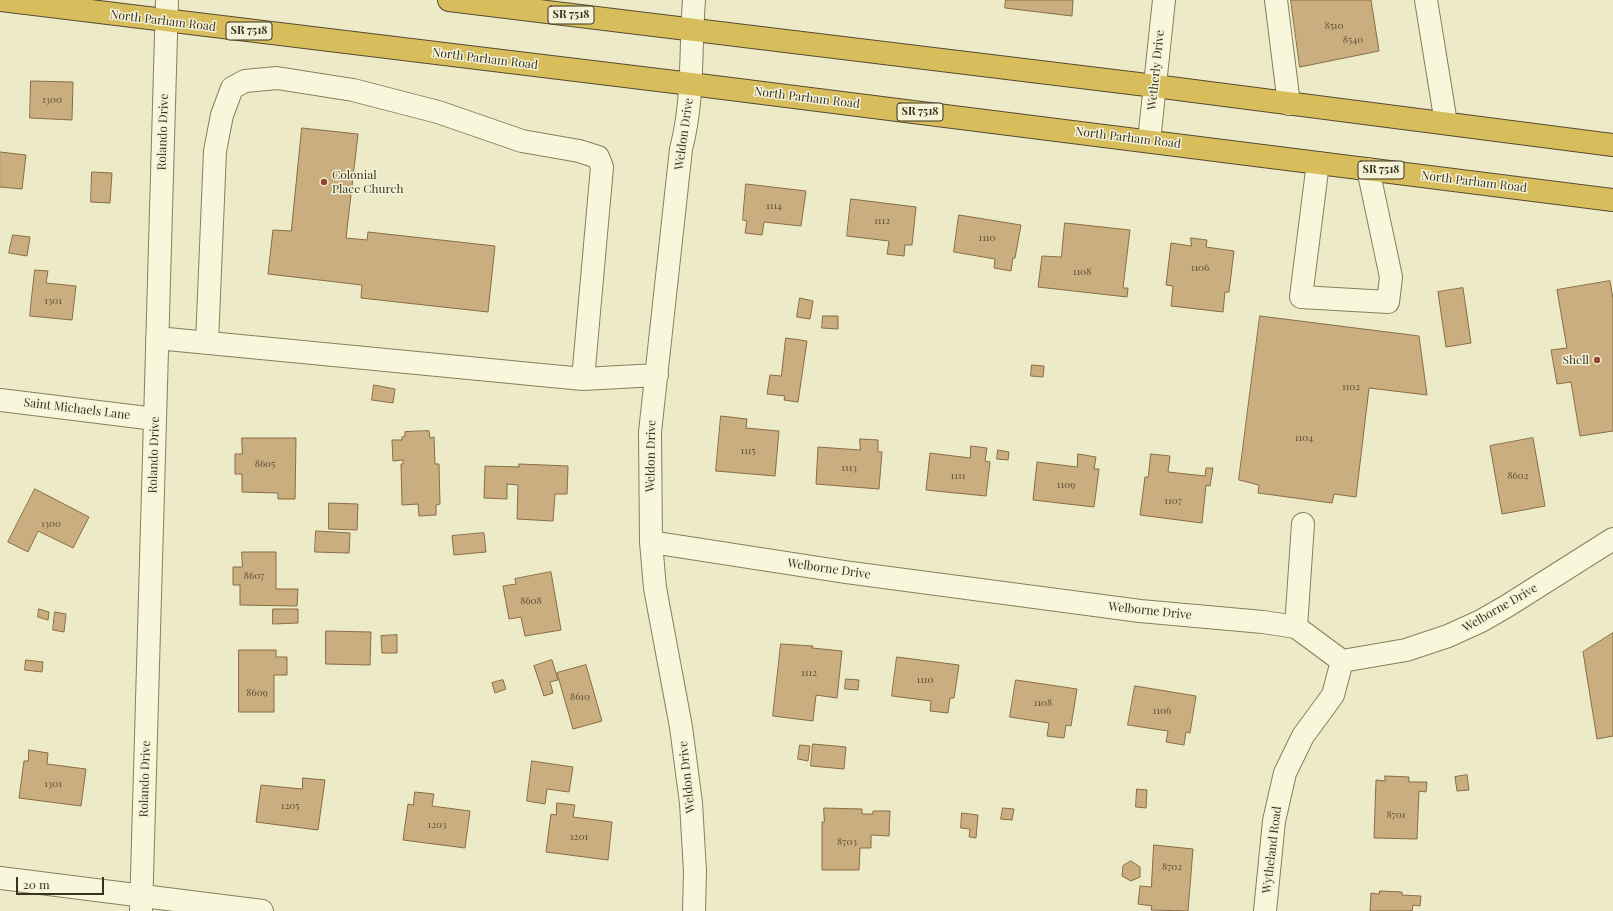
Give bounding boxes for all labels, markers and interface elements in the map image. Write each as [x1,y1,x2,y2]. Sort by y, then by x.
road number: SR 7518 [548,6,594,24]
street label: North Parham Road [109,7,217,35]
house number: 8510 [1324,20,1344,32]
road number: SR 7518 [226,22,272,40]
street label: Wetherly Drive [1145,29,1167,111]
house number: 8540 [1343,34,1363,46]
street label: North Parham Road [431,45,539,73]
street label: North Parham Road [753,84,861,112]
street label: Rolando Drive [154,93,172,171]
house number: 1300 [42,94,62,106]
street label: Weldon Drive [672,97,696,171]
road number: SR 7518 [897,103,943,121]
street label: North Parham Road [1074,124,1182,152]
road number: SR 7518 [1358,161,1404,179]
place label: Colonial Place Church [332,168,403,196]
street label: North Parham Road [1420,168,1528,196]
marker: Colonial Place Church [319,177,329,187]
house number: 1114 [766,200,782,212]
house number: 1112 [874,215,890,227]
house number: 1110 [978,232,996,244]
house number: 1106 [1191,262,1209,274]
house number: 1108 [1073,266,1091,278]
house number: 1301 [44,295,62,307]
place label: Shell [1563,353,1589,367]
marker: Shell [1592,355,1602,365]
house number: 1102 [1342,381,1360,393]
street label: Saint Michaels Lane [23,395,131,423]
street label: Rolando Drive [145,416,163,494]
street label: Weldon Drive [643,420,659,492]
house number: 1104 [1295,432,1313,444]
house number: 1115 [740,445,756,457]
house number: 8605 [255,458,275,470]
house number: 1113 [841,462,857,474]
house number: 1111 [951,470,965,482]
house number: 8602 [1507,470,1529,482]
house number: 1109 [1057,479,1075,491]
house number: 1107 [1164,495,1182,507]
house number: 1300 [41,518,61,530]
street label: Welborne Drive [787,556,871,582]
house number: 8607 [244,570,264,582]
street label: Welborne Drive [1460,581,1540,635]
house number: 8608 [520,595,542,607]
street label: Welborne Drive [1108,599,1192,623]
house number: 1112 [801,667,817,679]
house number: 1110 [916,674,934,686]
house number: 8609 [246,687,268,699]
house number: 8610 [570,691,590,703]
house number: 1108 [1034,697,1052,709]
house number: 1106 [1153,705,1171,717]
street label: Rolando Drive [136,740,154,818]
street label: Weldon Drive [676,740,698,814]
house number: 1301 [44,778,62,790]
house number: 1205 [281,800,299,812]
street label: Wytheland Road [1259,806,1285,894]
house number: 8701 [1387,809,1405,821]
house number: 1203 [428,819,446,831]
house number: 1201 [570,831,588,843]
house number: 8703 [837,836,857,848]
house number: 8702 [1162,861,1182,873]
scale bar [18,869,106,895]
text: 20 m [23,876,50,892]

